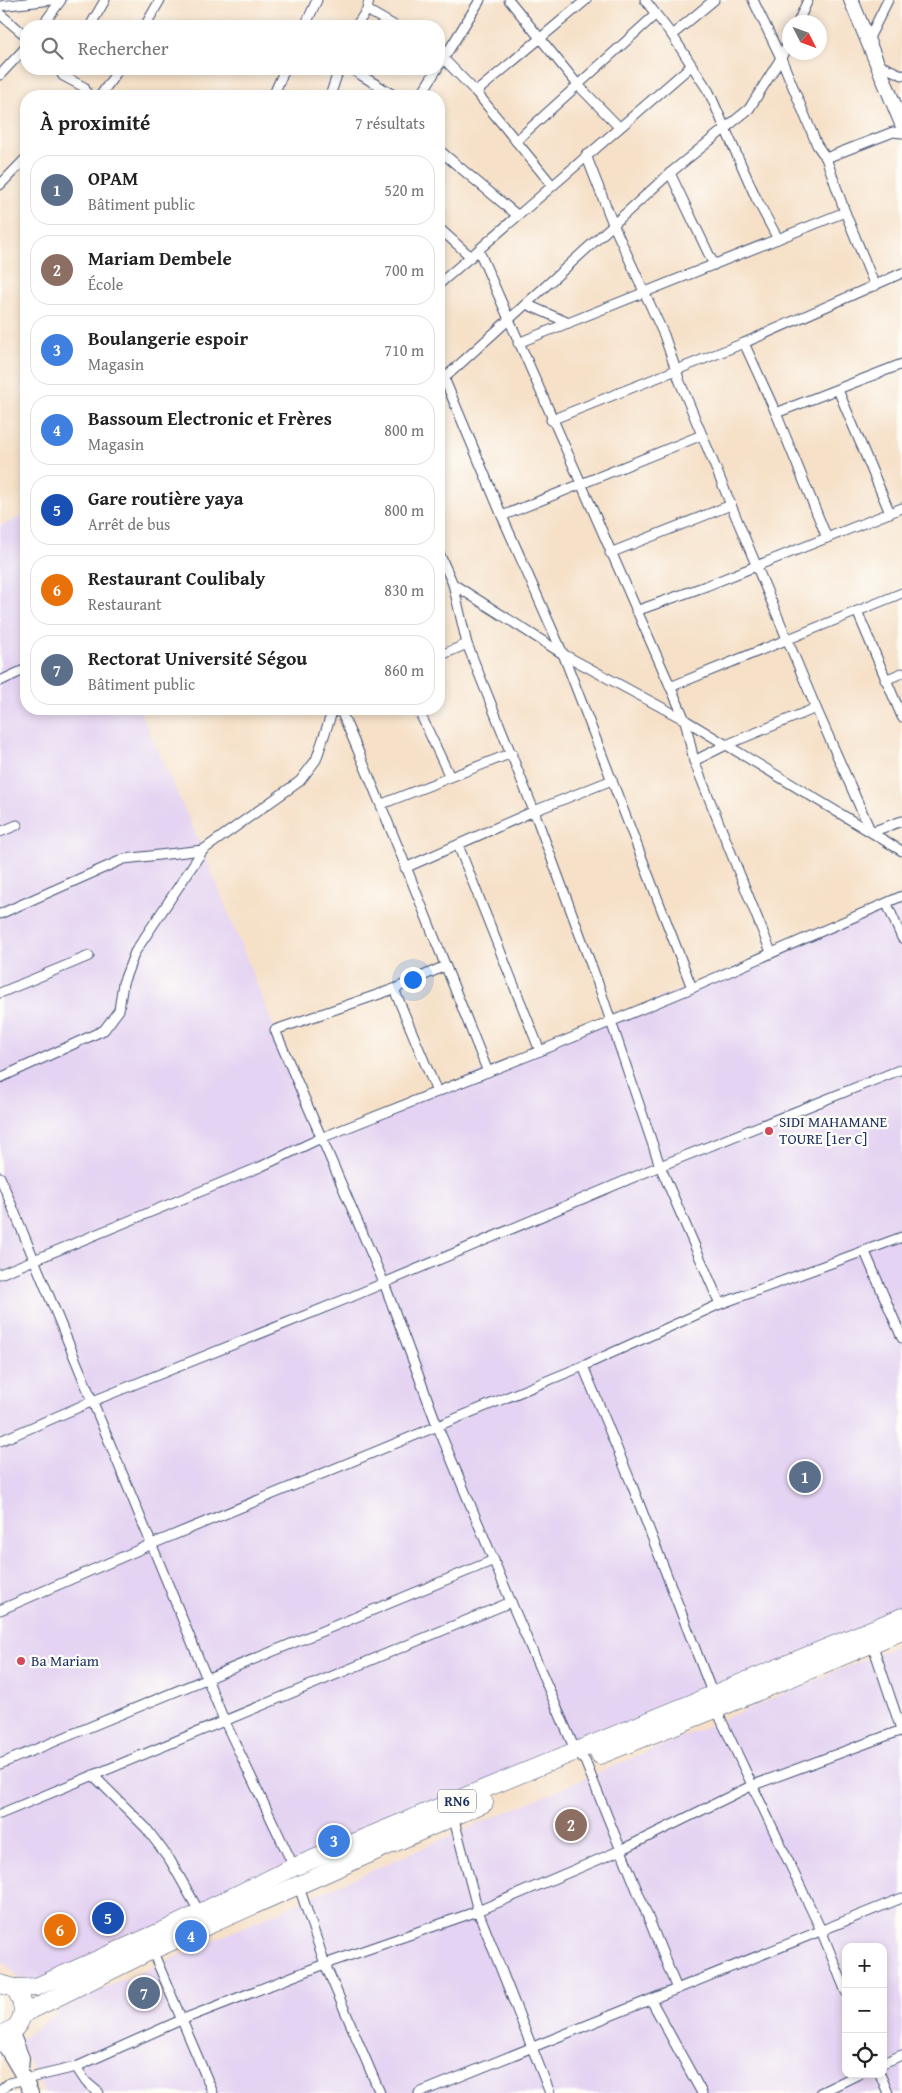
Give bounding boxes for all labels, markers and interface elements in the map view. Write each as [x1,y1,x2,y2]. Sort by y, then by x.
north arrow [782,15,827,60]
search box [20,20,445,75]
icon: search [38,34,66,62]
text: Rechercher [78,34,169,62]
text: À proximité [40,107,150,138]
text: 7 résultats [355,111,425,135]
text: OPAM [88,164,138,192]
text: 1 [53,178,61,202]
text: 520 m [384,178,424,202]
text: Bâtiment public [88,192,195,216]
text: Mariam Dembele [88,244,232,272]
text: 2 [53,258,61,282]
text: 700 m [384,258,424,282]
text: École [88,272,123,296]
text: Boulangerie espoir [88,324,248,352]
text: 3 [53,338,61,362]
text: 710 m [384,338,424,362]
text: Magasin [88,352,144,376]
text: Bassoum Electronic et Frères [88,404,332,432]
text: 4 [53,418,61,442]
text: 800 m [384,418,424,442]
text: Magasin [88,432,144,456]
text: Gare routière yaya [88,484,243,512]
text: 5 [53,498,61,522]
text: 800 m [384,498,424,522]
text: Arrêt de bus [88,512,170,536]
text: Restaurant Coulibaly [88,564,265,592]
text: 6 [53,578,61,602]
text: 830 m [384,578,424,602]
text: Restaurant [88,592,162,616]
text: Rectorat Université Ségou [88,644,307,672]
text: 7 [53,658,61,682]
text: 860 m [384,658,424,682]
text: Bâtiment public [88,672,195,696]
your location [400,967,426,993]
place label: SIDI MAHAMANE TOURE [1er C] [779,1111,888,1149]
marker: SIDI MAHAMANE TOURE [1er C] [763,1125,775,1137]
pin: 1 [789,1458,821,1496]
place label: Ba Mariam [31,1650,100,1671]
marker: Ba Mariam [15,1655,27,1667]
road number: RN6 [438,1790,476,1812]
pin: 2 [555,1806,587,1844]
pin: 3 [318,1822,350,1860]
pin: 5 [92,1899,124,1937]
pin: 6 [44,1911,76,1949]
pin: 4 [175,1917,207,1955]
map controls [842,1943,887,2078]
button: + [842,1943,887,1988]
pin: 7 [128,1974,160,2012]
button: − [842,1988,887,2033]
button: locate [842,2033,887,2078]

